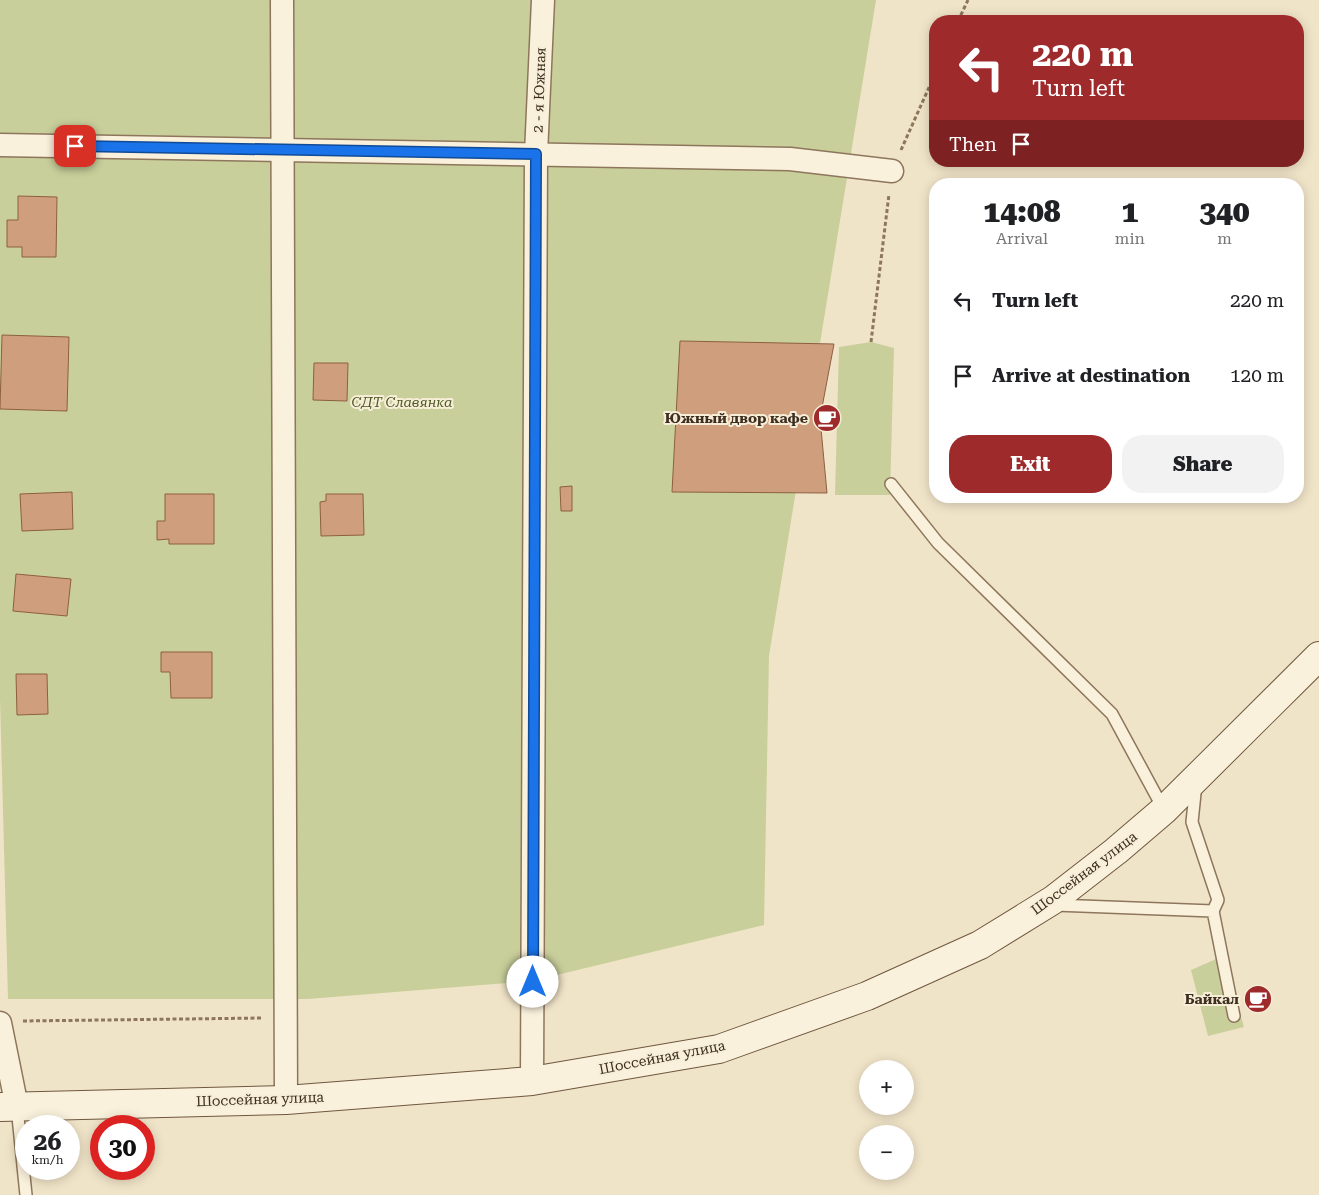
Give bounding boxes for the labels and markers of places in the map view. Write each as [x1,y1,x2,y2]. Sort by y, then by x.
pin [54,125,96,167]
cafe icon: Южный двор кафе [812,403,842,433]
place label: Южный двор кафе [665,410,808,426]
cafe icon: Байкал [1243,984,1273,1014]
place label: Байкал [1185,991,1239,1007]

